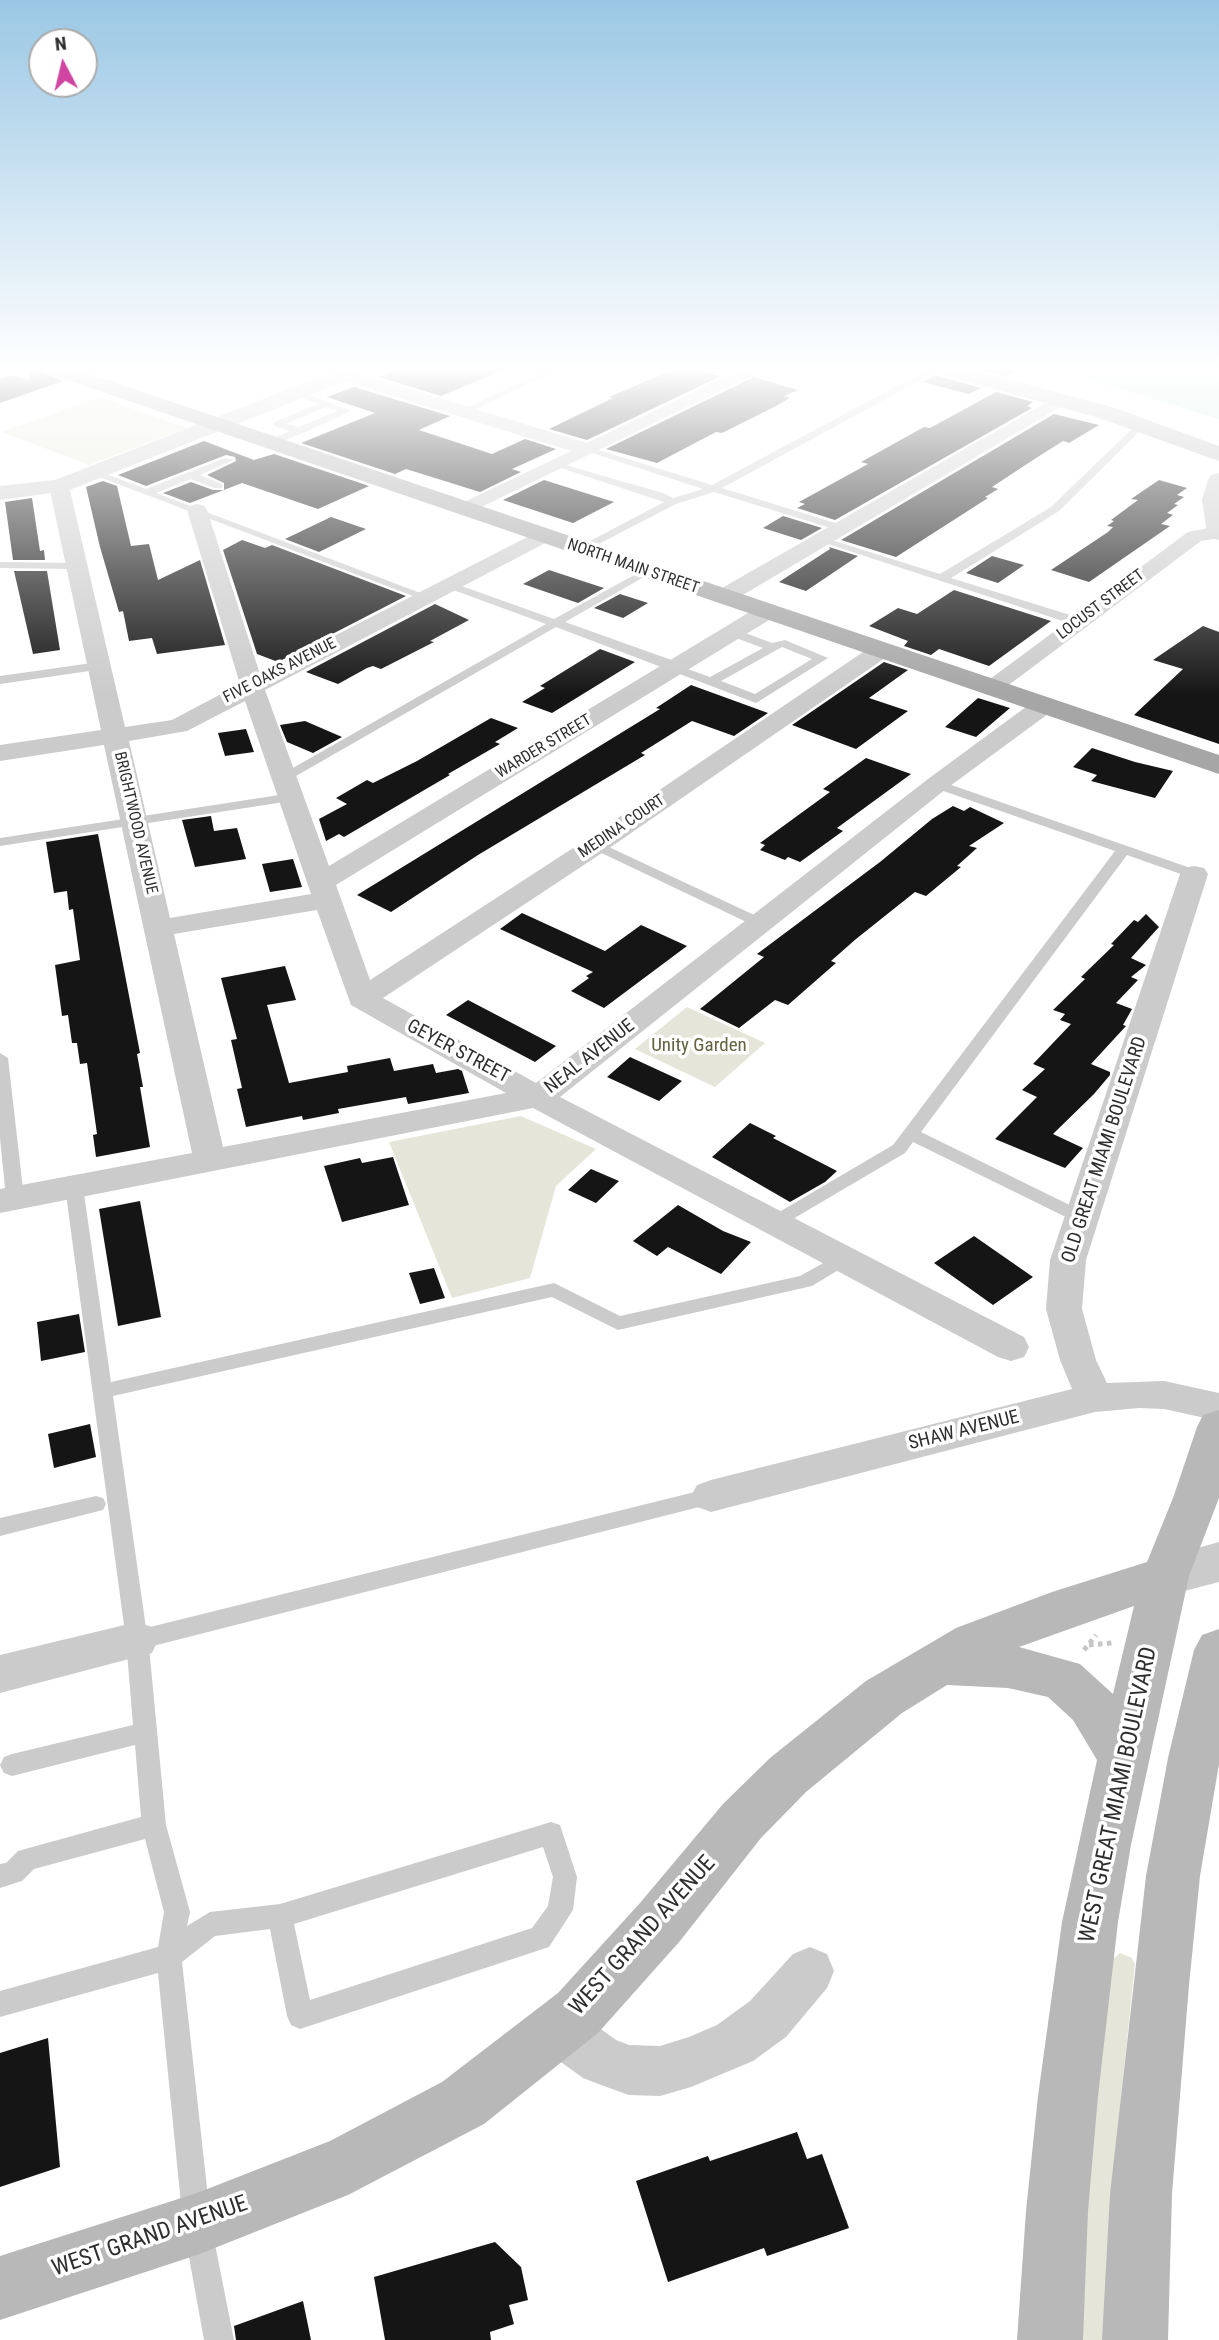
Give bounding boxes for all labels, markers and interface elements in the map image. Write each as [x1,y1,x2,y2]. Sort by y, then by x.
north arrow [28,28,98,98]
text: N [53,32,68,56]
street label: NORTH MAIN STREET [565,535,701,599]
street label: LOCUST STREET [1053,566,1149,644]
street label: FIVE OAKS AVENUE [220,634,340,708]
street label: WARDER STREET [493,711,595,783]
street label: BRIGHTWOOD AVENUE [109,750,161,896]
street label: MEDINA COURT [575,791,669,863]
street label: GEYER STREET [403,1015,513,1089]
street label: NEAL AVENUE [541,1015,639,1099]
street label: OLD GREAT MIAMI BOULEVARD [1058,1034,1152,1266]
park label: Unity Garden [651,1035,747,1057]
street label: SHAW AVENUE [906,1406,1022,1456]
street label: WEST GREAT MIAMI BOULEVARD [1074,1645,1164,1945]
street label: WEST GRAND AVENUE [564,1851,722,2021]
street label: WEST GRAND AVENUE [49,2191,251,2283]

